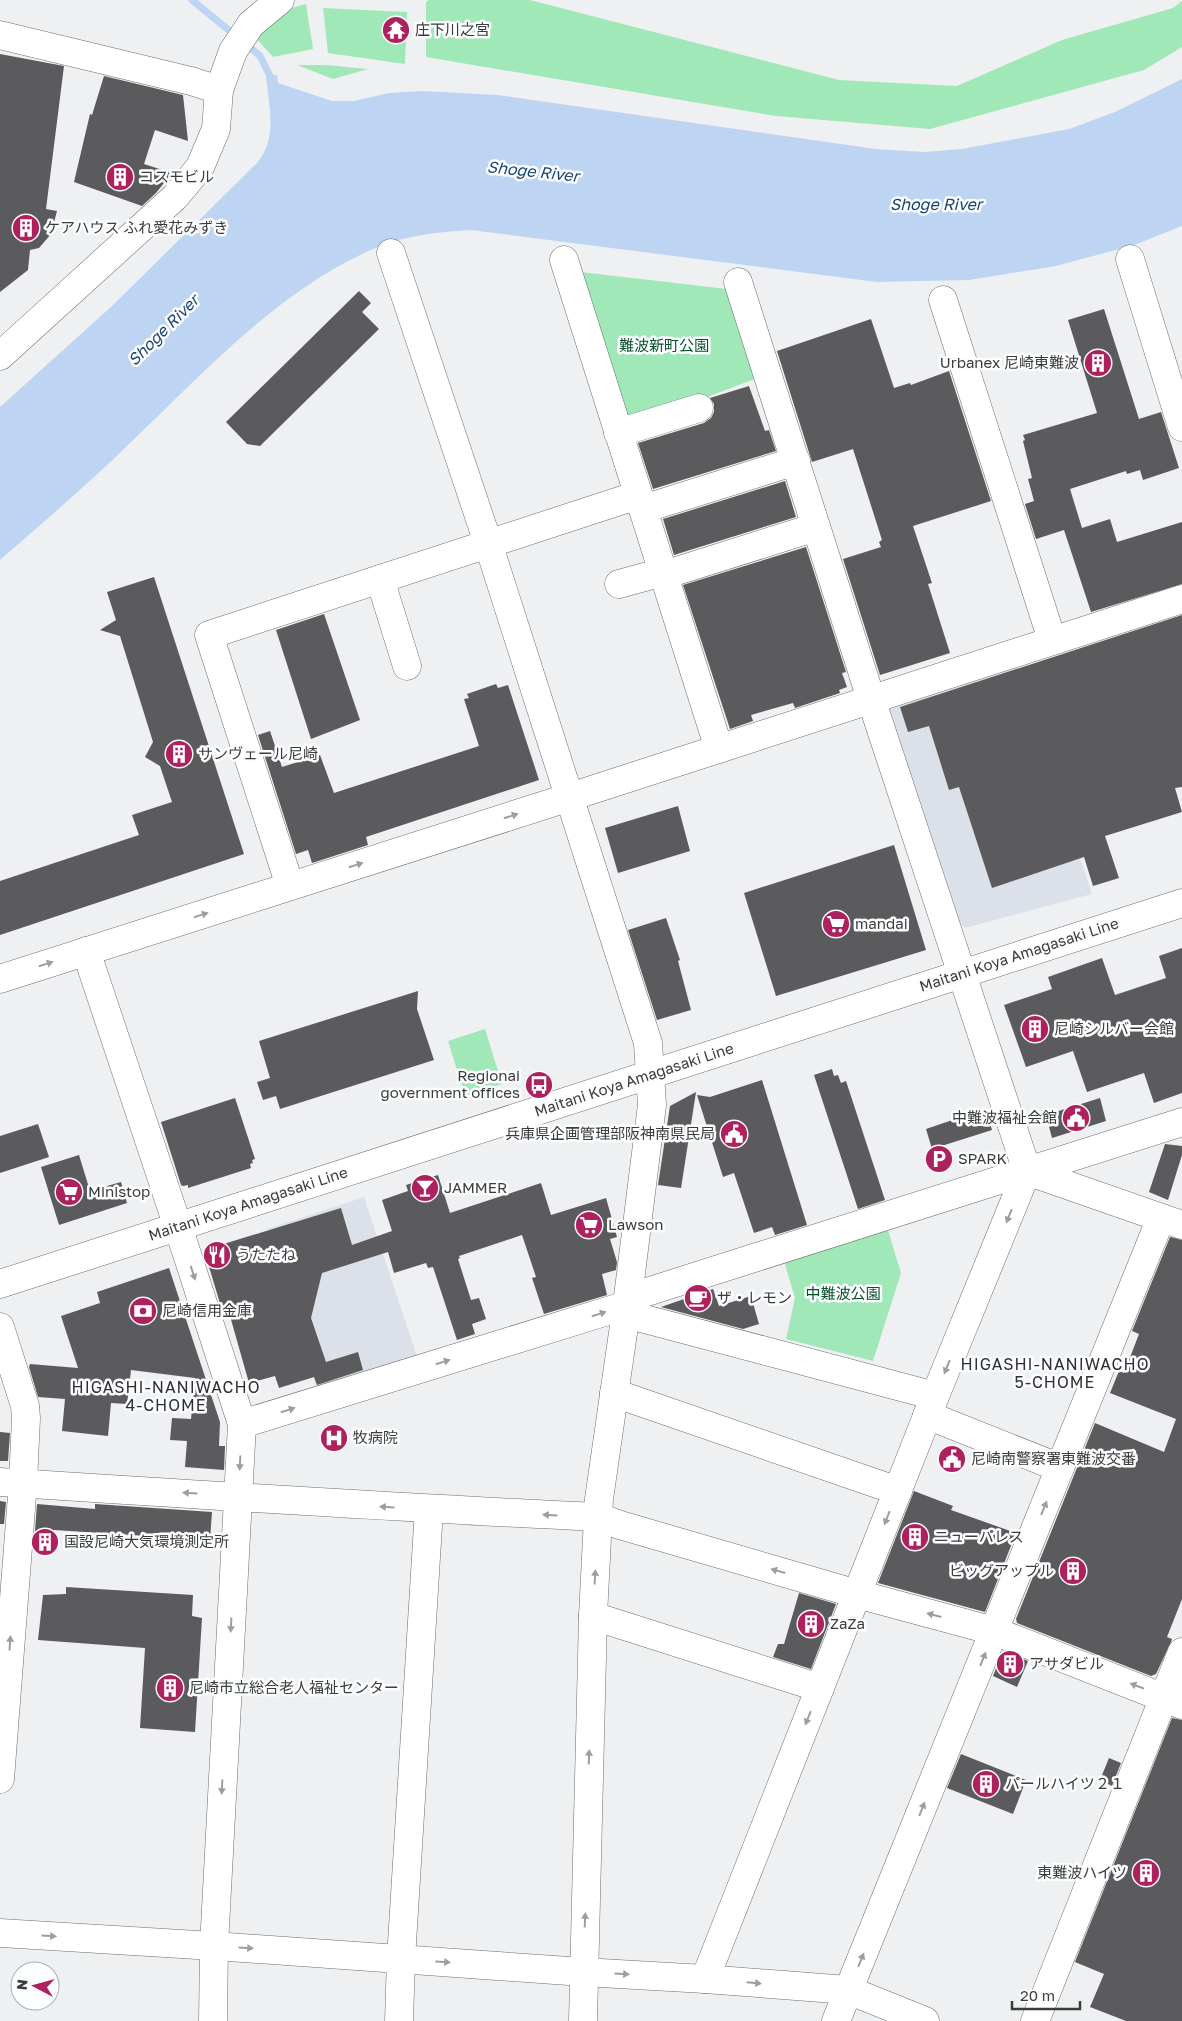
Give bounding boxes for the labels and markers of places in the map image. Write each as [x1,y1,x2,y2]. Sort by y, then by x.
temple icon: 庄下川之宮 [381,15,411,45]
place label: 庄下川之宮 [415,20,490,38]
building icon: コスモビル [105,162,135,192]
place label: コスモビル [139,167,214,185]
building icon: ケアハウス ふれ愛花みずき [11,213,41,243]
place label: ケアハウス ふれ愛花みずき [45,218,228,236]
building icon: Urbanex 尼崎東難波 [1083,348,1113,378]
place label: Urbanex 尼崎東難波 [940,353,1079,371]
building icon: サンヴェール尼崎 [164,739,194,769]
place label: サンヴェール尼崎 [198,744,318,762]
supermarket icon: mandai [821,909,851,939]
place label: mandai [855,914,908,932]
building icon: 尼崎シルバー会館 [1020,1014,1050,1044]
place label: 尼崎シルバー会館 [1054,1019,1174,1037]
place label: Regionai government offices [381,1066,520,1101]
bus stop icon: Regionai government offices [524,1070,554,1100]
public building icon: 中難波福祉会館 [1061,1103,1091,1133]
place label: 中難波福祉会館 [952,1108,1057,1126]
public building icon: 兵庫県企画管理部阪神南県民局 [719,1119,749,1149]
place label: 兵庫県企画管理部阪神南県民局 [505,1124,715,1142]
parking icon: SPARK [924,1144,954,1174]
place label: SPARK [958,1149,1007,1167]
bar icon: JAMMER [410,1173,440,1203]
supermarket icon: Ministop [54,1177,84,1207]
place label: JAMMER [444,1178,507,1196]
place label: Ministop [88,1182,150,1200]
supermarket icon: Lawson [574,1210,604,1240]
place label: Lawson [608,1215,663,1233]
restaurant icon: うたたね [202,1240,232,1270]
place label: うたたね [236,1245,296,1263]
cafe icon: ザ・レモン [683,1283,713,1313]
place label: ザ・レモン [717,1288,792,1306]
bank icon: 尼崎信用金庫 [128,1296,158,1326]
place label: 尼崎信用金庫 [162,1301,252,1319]
hospital icon: 牧病院 [319,1423,349,1453]
place label: 牧病院 [353,1428,398,1446]
public building icon: 尼崎南警察署東難波交番 [937,1444,967,1474]
place label: 尼崎南警察署東難波交番 [971,1449,1136,1467]
building icon: ニューパレス [900,1522,930,1552]
building icon: 国設尼崎大気環境測定所 [30,1527,60,1557]
place label: ニューパレス [934,1527,1024,1545]
place label: 国設尼崎大気環境測定所 [64,1532,229,1550]
building icon: ビッグアップル [1058,1556,1088,1586]
place label: ビッグアップル [949,1561,1054,1579]
building icon: ZaZa [796,1609,826,1639]
place label: ZaZa [830,1614,865,1632]
building icon: アサダビル [995,1649,1025,1679]
place label: アサダビル [1029,1654,1104,1672]
building icon: 尼崎市立総合老人福祉センター [155,1673,185,1703]
place label: 尼崎市立総合老人福祉センター [189,1678,399,1696]
building icon: パールハイツ２１ [971,1769,1001,1799]
place label: パールハイツ２１ [1005,1774,1125,1792]
building icon: 東難波ハイツ [1131,1858,1161,1888]
place label: 東難波ハイツ [1037,1863,1127,1881]

